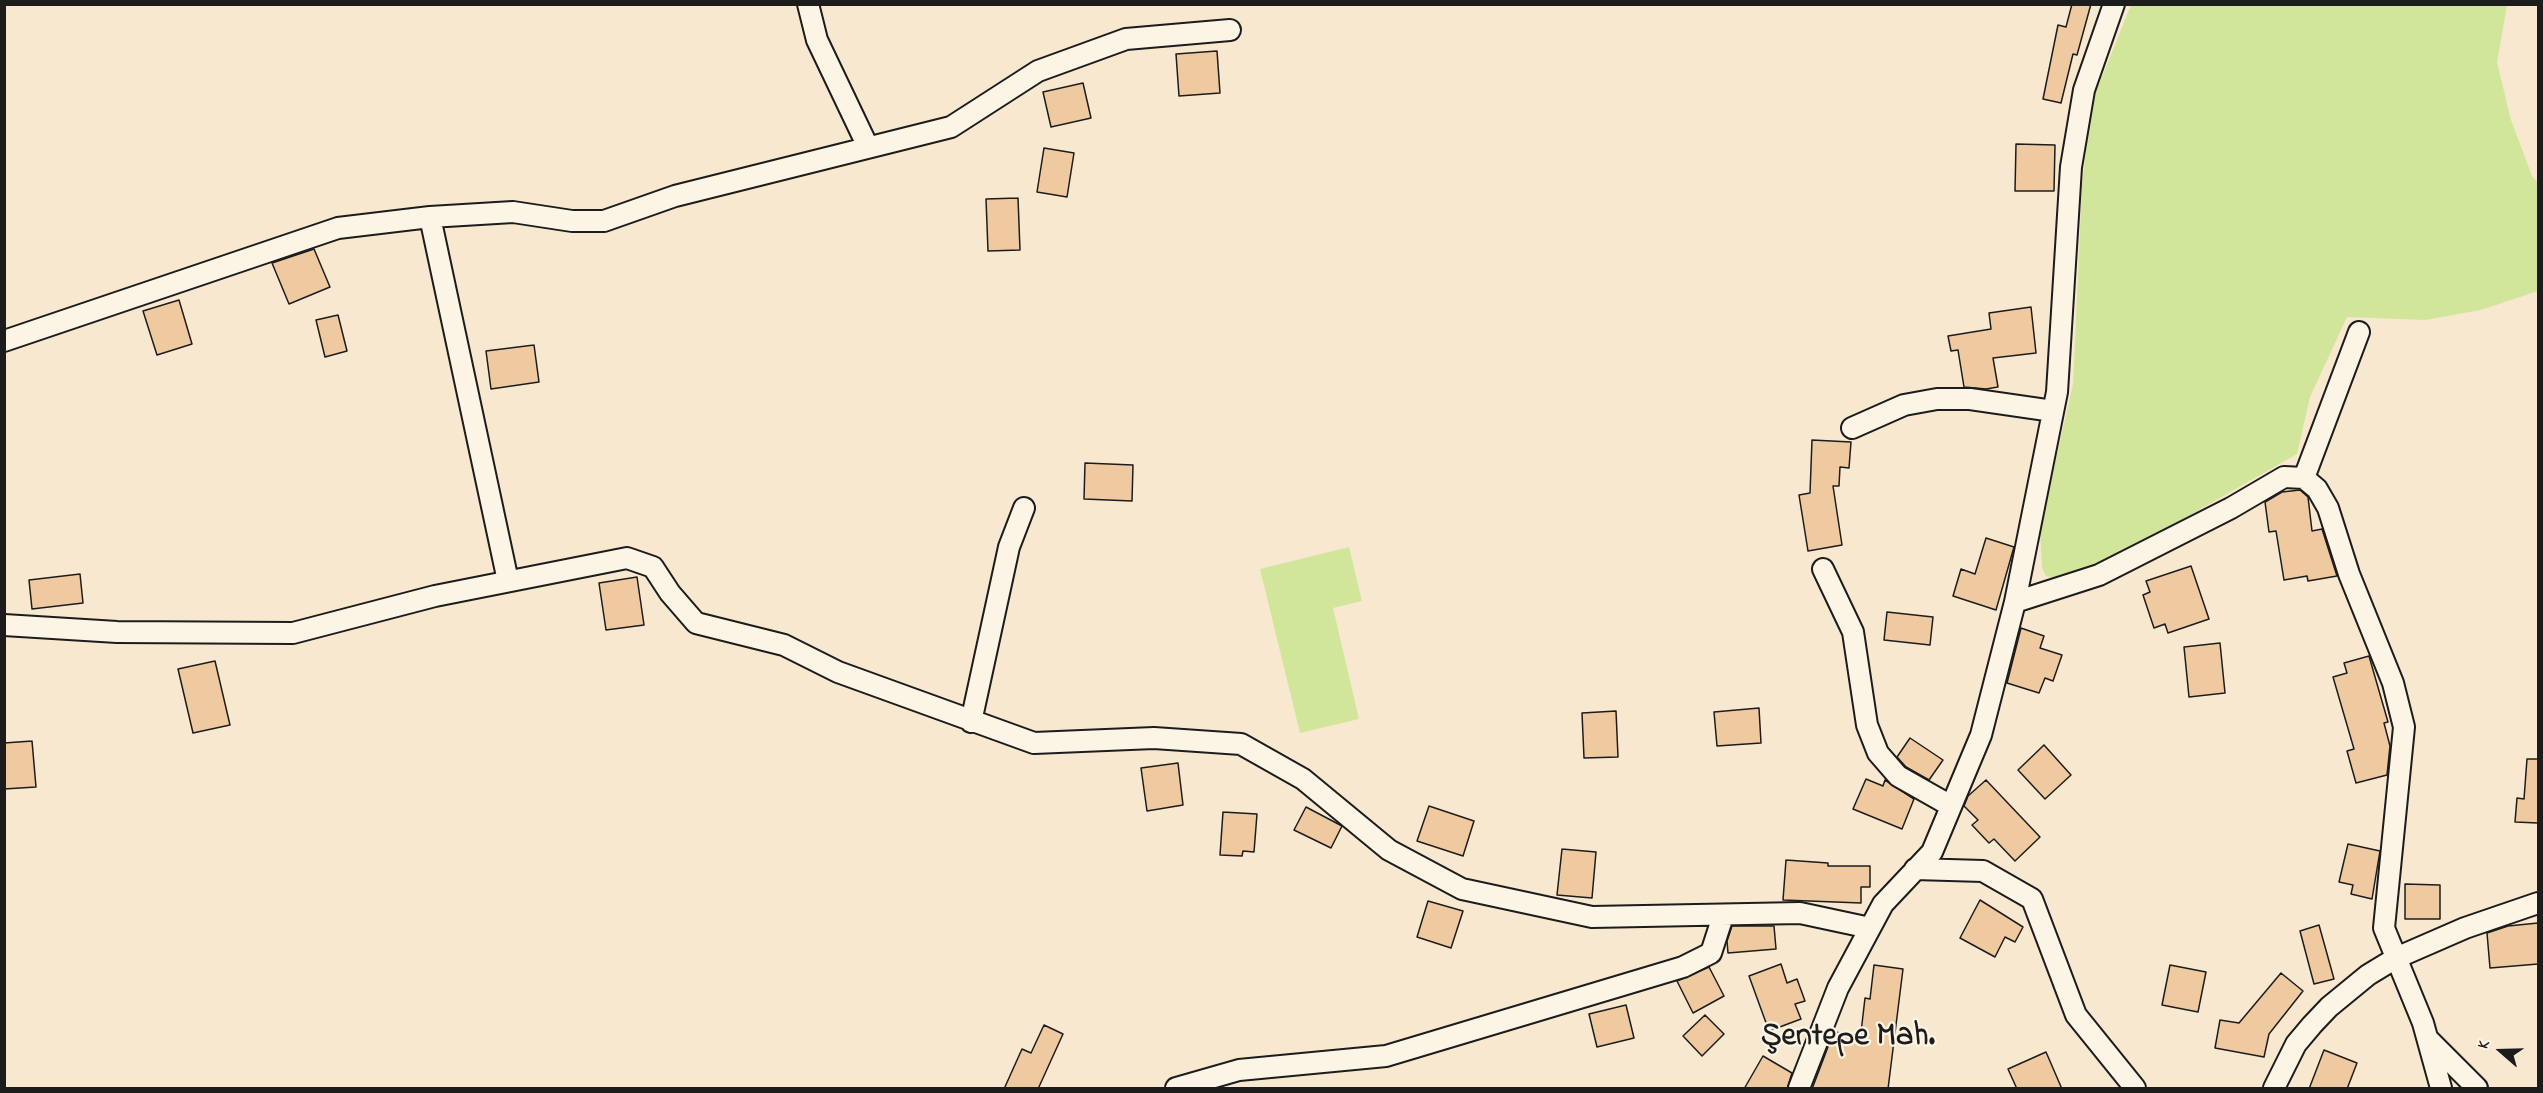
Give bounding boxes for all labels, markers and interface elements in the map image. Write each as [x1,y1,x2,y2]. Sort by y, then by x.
district label: Şentepe Mah. [1761,1020,1935,1058]
north arrow [2471,1021,2531,1081]
text: K [2471,1037,2497,1053]

